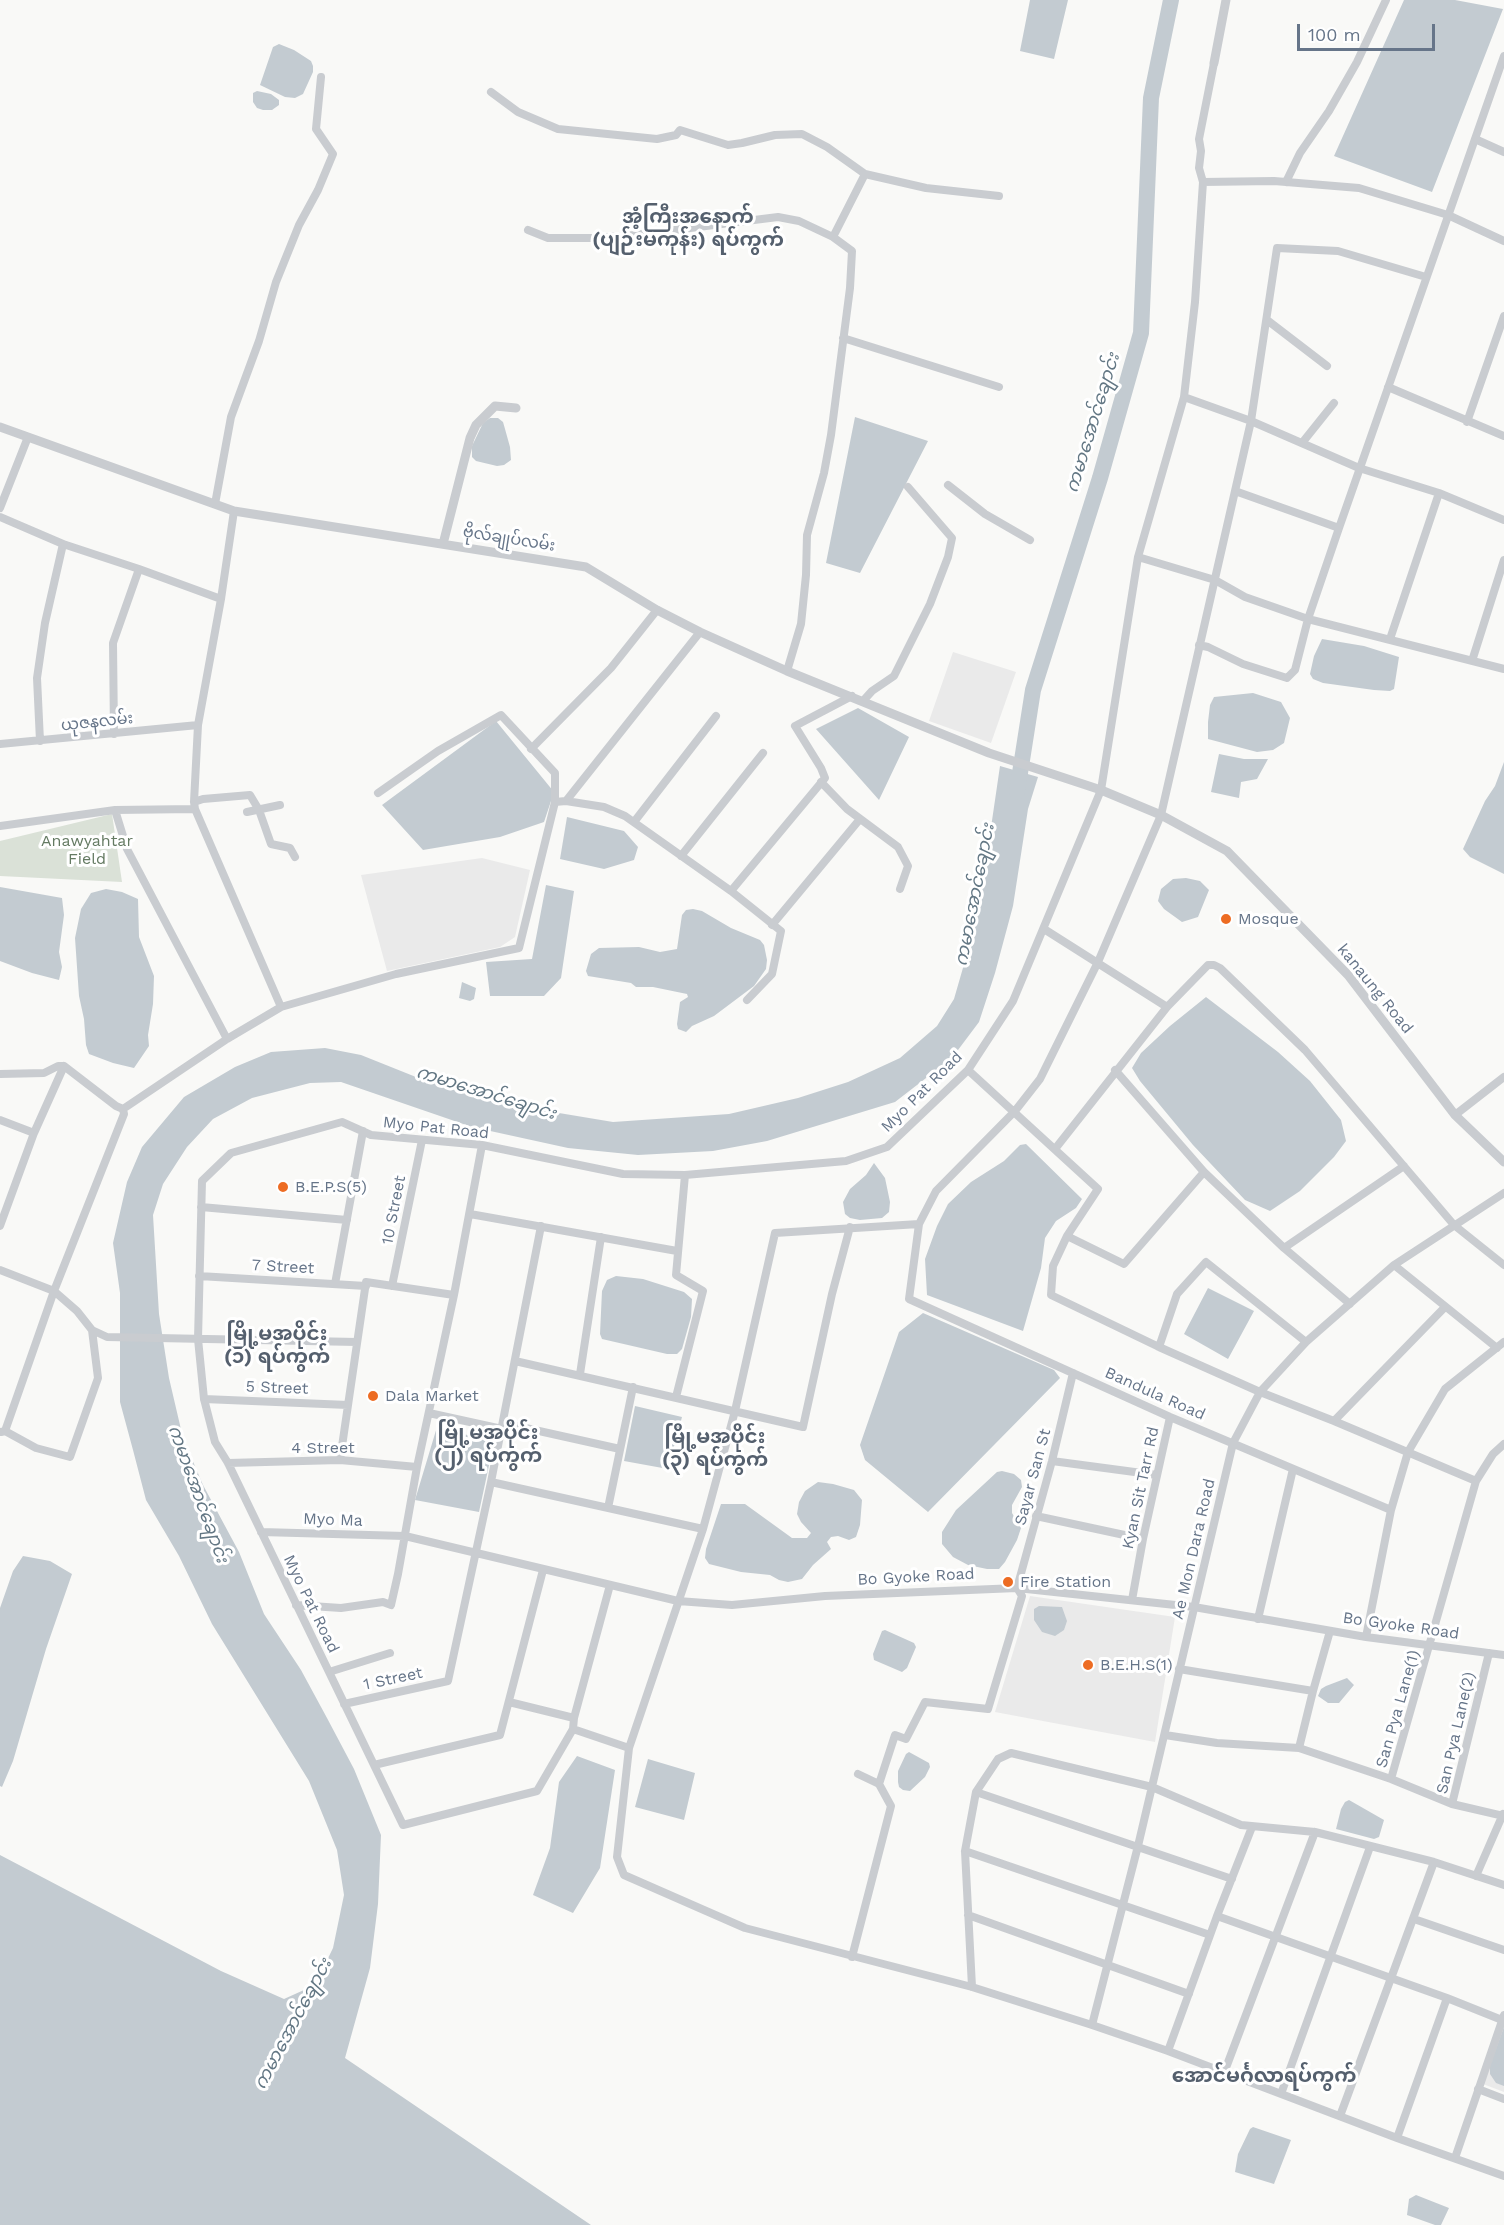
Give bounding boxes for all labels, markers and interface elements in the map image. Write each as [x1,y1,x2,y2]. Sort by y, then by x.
scale bar [1300,12,1438,50]
text: 100 m [1308,24,1361,45]
district label: အံ့ကြီးအနောက် (ပျဉ်းမကုန်း) ရပ်ကွက် [592,205,784,252]
water label: ကမာအောင်ချောင်း [1061,351,1125,495]
street label: ဗိုလ်ချုပ်လမ်း [462,522,556,556]
street label: ယုဇနလမ်း [60,709,134,735]
water label: ကမာအောင်ချောင်း [951,822,999,968]
park label: Anawyahtar Field [41,831,133,869]
place label: Mosque [1238,909,1299,929]
marker: Mosque [1219,912,1233,926]
street label: kanaung Road [1333,940,1417,1038]
street label: Myo Pat Road [877,1047,967,1137]
water label: ကမာအောင်ချောင်း [414,1061,558,1125]
street label: Myo Pat Road [382,1113,490,1143]
street label: 10 Street [378,1174,410,1246]
place label: B.E.P.S(5) [295,1177,367,1197]
marker: B.E.P.S(5) [276,1180,290,1194]
street label: 7 Street [251,1256,315,1278]
district label: မြို့မအပိုင်း (၁) ရပ်ကွက် [224,1322,330,1369]
street label: Bandula Road [1102,1363,1208,1425]
street label: 5 Street [245,1377,309,1399]
place label: Dala Market [385,1386,479,1406]
marker: Dala Market [366,1389,380,1403]
district label: မြို့မအပိုင်း (၂) ရပ်ကွက် [434,1421,542,1468]
water label: ကမာအောင်ချောင်း [163,1422,233,1566]
district label: မြို့မအပိုင်း (၃) ရပ်ကွက် [662,1425,768,1472]
street label: Kyan Sit Tarr Rd [1119,1425,1163,1551]
street label: Sayar San St [1011,1427,1055,1527]
street label: 4 Street [291,1438,355,1458]
street label: Ae Mon Dara Road [1168,1477,1220,1621]
street label: Myo Ma [303,1509,363,1531]
street label: Myo Pat Road [279,1552,343,1656]
street label: Bo Gyoke Road [857,1564,975,1590]
place label: Fire Station [1020,1572,1111,1592]
marker: Fire Station [1001,1575,1015,1589]
street label: Bo Gyoke Road [1342,1608,1460,1644]
street label: San Pya Lane(1) [1372,1648,1424,1770]
place label: B.E.H.S(1) [1100,1655,1173,1675]
marker: B.E.H.S(1) [1081,1658,1095,1672]
street label: 1 Street [362,1663,424,1695]
street label: San Pya Lane(2) [1433,1670,1479,1796]
water label: ကမာအောင်ချောင်း [249,1955,337,2093]
district label: အောင်မင်္ဂလာရပ်ကွက် [1172,2064,1356,2088]

